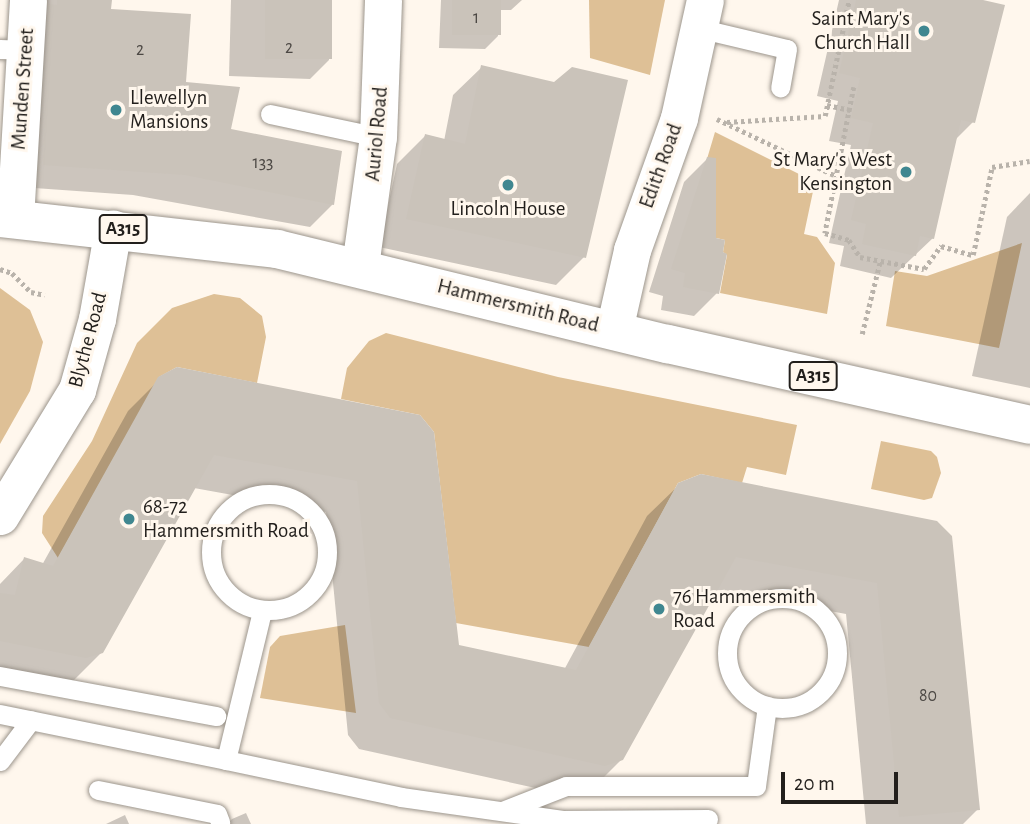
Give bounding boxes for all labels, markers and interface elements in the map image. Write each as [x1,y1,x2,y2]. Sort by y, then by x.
place label: Saint Mary's Church Hall [812,6,910,56]
house number: 1 [473,7,479,29]
marker: Saint Mary's Church Hall [916,23,932,39]
street label: Munden Street [6,27,40,151]
house number: 2 [285,37,293,59]
house number: 2 [136,39,144,61]
place label: Llewellyn Mansions [130,85,208,135]
street label: Auriol Road [360,86,394,182]
marker: Llewellyn Mansions [108,102,124,118]
street label: Edith Road [634,120,688,212]
place label: St Mary's West Kensington [773,147,892,197]
house number: 133 [252,152,274,174]
marker: St Mary's West Kensington [898,164,914,180]
marker: Lincoln House [500,177,516,193]
place label: Lincoln House [451,196,565,222]
road number: A315 [99,214,148,244]
street label: Hammersmith Road [435,274,601,338]
street label: Blythe Road [63,289,113,391]
road number: A315 [788,360,838,392]
place label: 68-72 Hammersmith Road [143,494,309,544]
marker: 68-72 Hammersmith Road [121,511,137,527]
place label: 76 Hammersmith Road [673,584,816,634]
marker: 76 Hammersmith Road [651,601,667,617]
house number: 80 [919,685,937,707]
scale bar [785,758,902,802]
text: 20 m [794,773,835,794]

